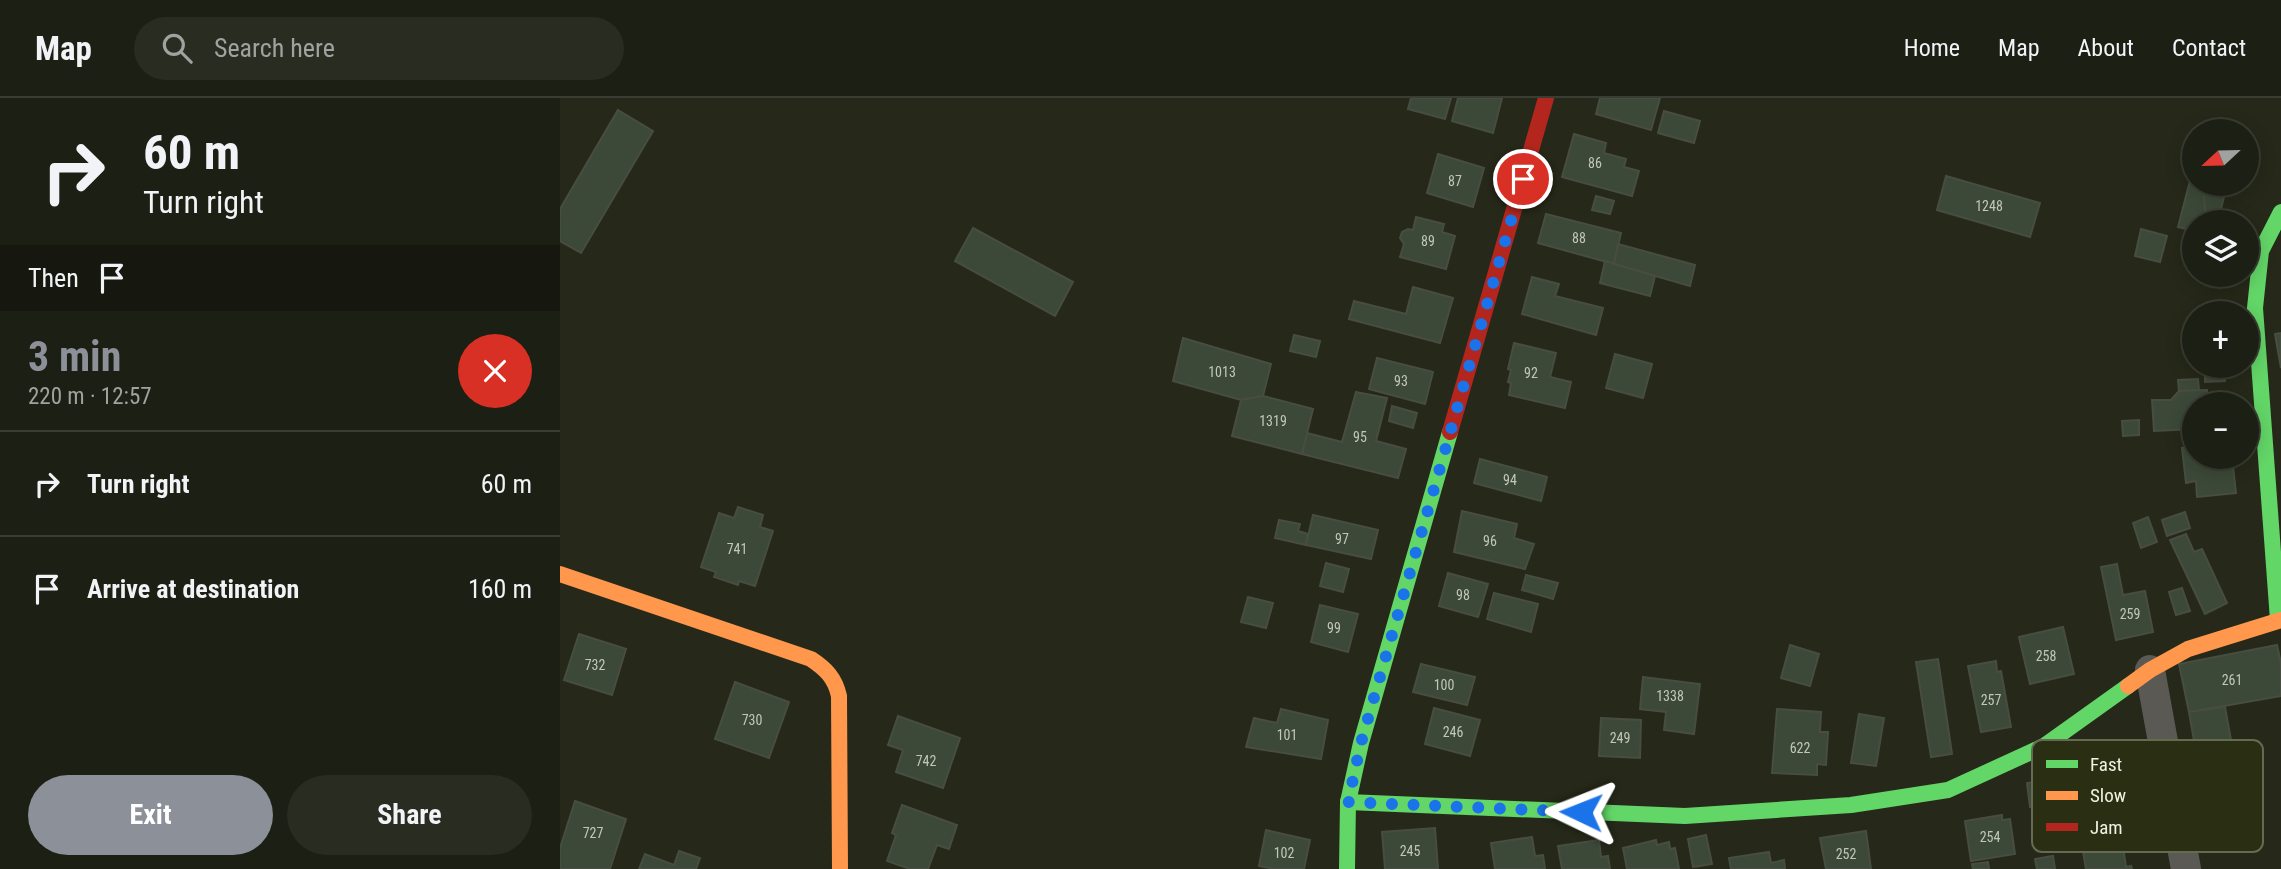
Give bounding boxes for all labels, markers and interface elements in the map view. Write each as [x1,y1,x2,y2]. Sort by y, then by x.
search box [134,17,624,80]
text: Map [35,29,92,68]
icon: search [158,29,196,67]
text: Search here [214,33,335,63]
text: Home [1904,34,1960,62]
text: Map [1998,34,2040,62]
text: About [2078,34,2134,62]
text: Contact [2172,34,2246,62]
north arrow [2182,119,2259,196]
map controls [2182,119,2259,469]
text: 60 m [143,124,240,181]
icon: right [28,126,119,217]
pin [1493,149,1553,209]
house number: 86 [1588,155,1602,171]
icon: arrive [1504,160,1542,198]
house number: 87 [1448,173,1462,189]
text: Turn right [143,183,264,221]
house number: 1248 [1975,198,2003,214]
button: layers [2182,210,2259,287]
house number: 88 [1572,230,1586,246]
house number: 89 [1421,233,1435,249]
icon: arrive [93,259,131,297]
text: Then [28,263,79,293]
button: + [2182,301,2259,378]
text: 3 min [28,332,121,381]
button: close [458,334,532,408]
house number: 1013 [1208,364,1236,380]
house number: 92 [1524,365,1538,381]
house number: 93 [1394,373,1408,389]
text: 220 m · 12:57 [28,383,152,410]
button: − [2182,392,2259,469]
house number: 1319 [1259,413,1287,429]
house number: 95 [1353,429,1367,445]
icon: right [28,465,66,503]
text: Turn right [87,469,189,499]
text: 60 m [481,469,532,499]
house number: 94 [1503,472,1517,488]
house number: 97 [1335,531,1349,547]
house number: 96 [1483,533,1497,549]
house number: 741 [727,541,747,557]
icon: arrive [28,570,66,608]
text: Arrive at destination [87,574,299,604]
text: 160 m [468,574,532,604]
house number: 98 [1456,587,1470,603]
house number: 259 [2120,606,2140,622]
house number: 99 [1327,620,1341,636]
house number: 258 [2036,648,2056,664]
house number: 732 [585,657,605,673]
house number: 261 [2222,672,2242,688]
house number: 100 [1434,677,1454,693]
house number: 1338 [1656,688,1684,704]
house number: 257 [1981,692,2001,708]
house number: 730 [742,712,762,728]
house number: 246 [1443,724,1463,740]
house number: 101 [1277,727,1297,743]
house number: 249 [1610,730,1630,746]
house number: 622 [1790,740,1810,756]
legend [2032,740,2263,852]
house number: 742 [916,753,936,769]
text: Fast [2090,753,2122,776]
button: Exit [28,775,273,855]
button: Share [287,775,532,855]
position arrow [1544,775,1618,849]
text: Slow [2090,784,2126,807]
text: Jam [2090,816,2123,839]
house number: 727 [583,825,603,841]
house number: 254 [1980,829,2000,845]
house number: 245 [1400,843,1420,859]
house number: 102 [1274,845,1294,861]
house number: 252 [1836,846,1856,862]

